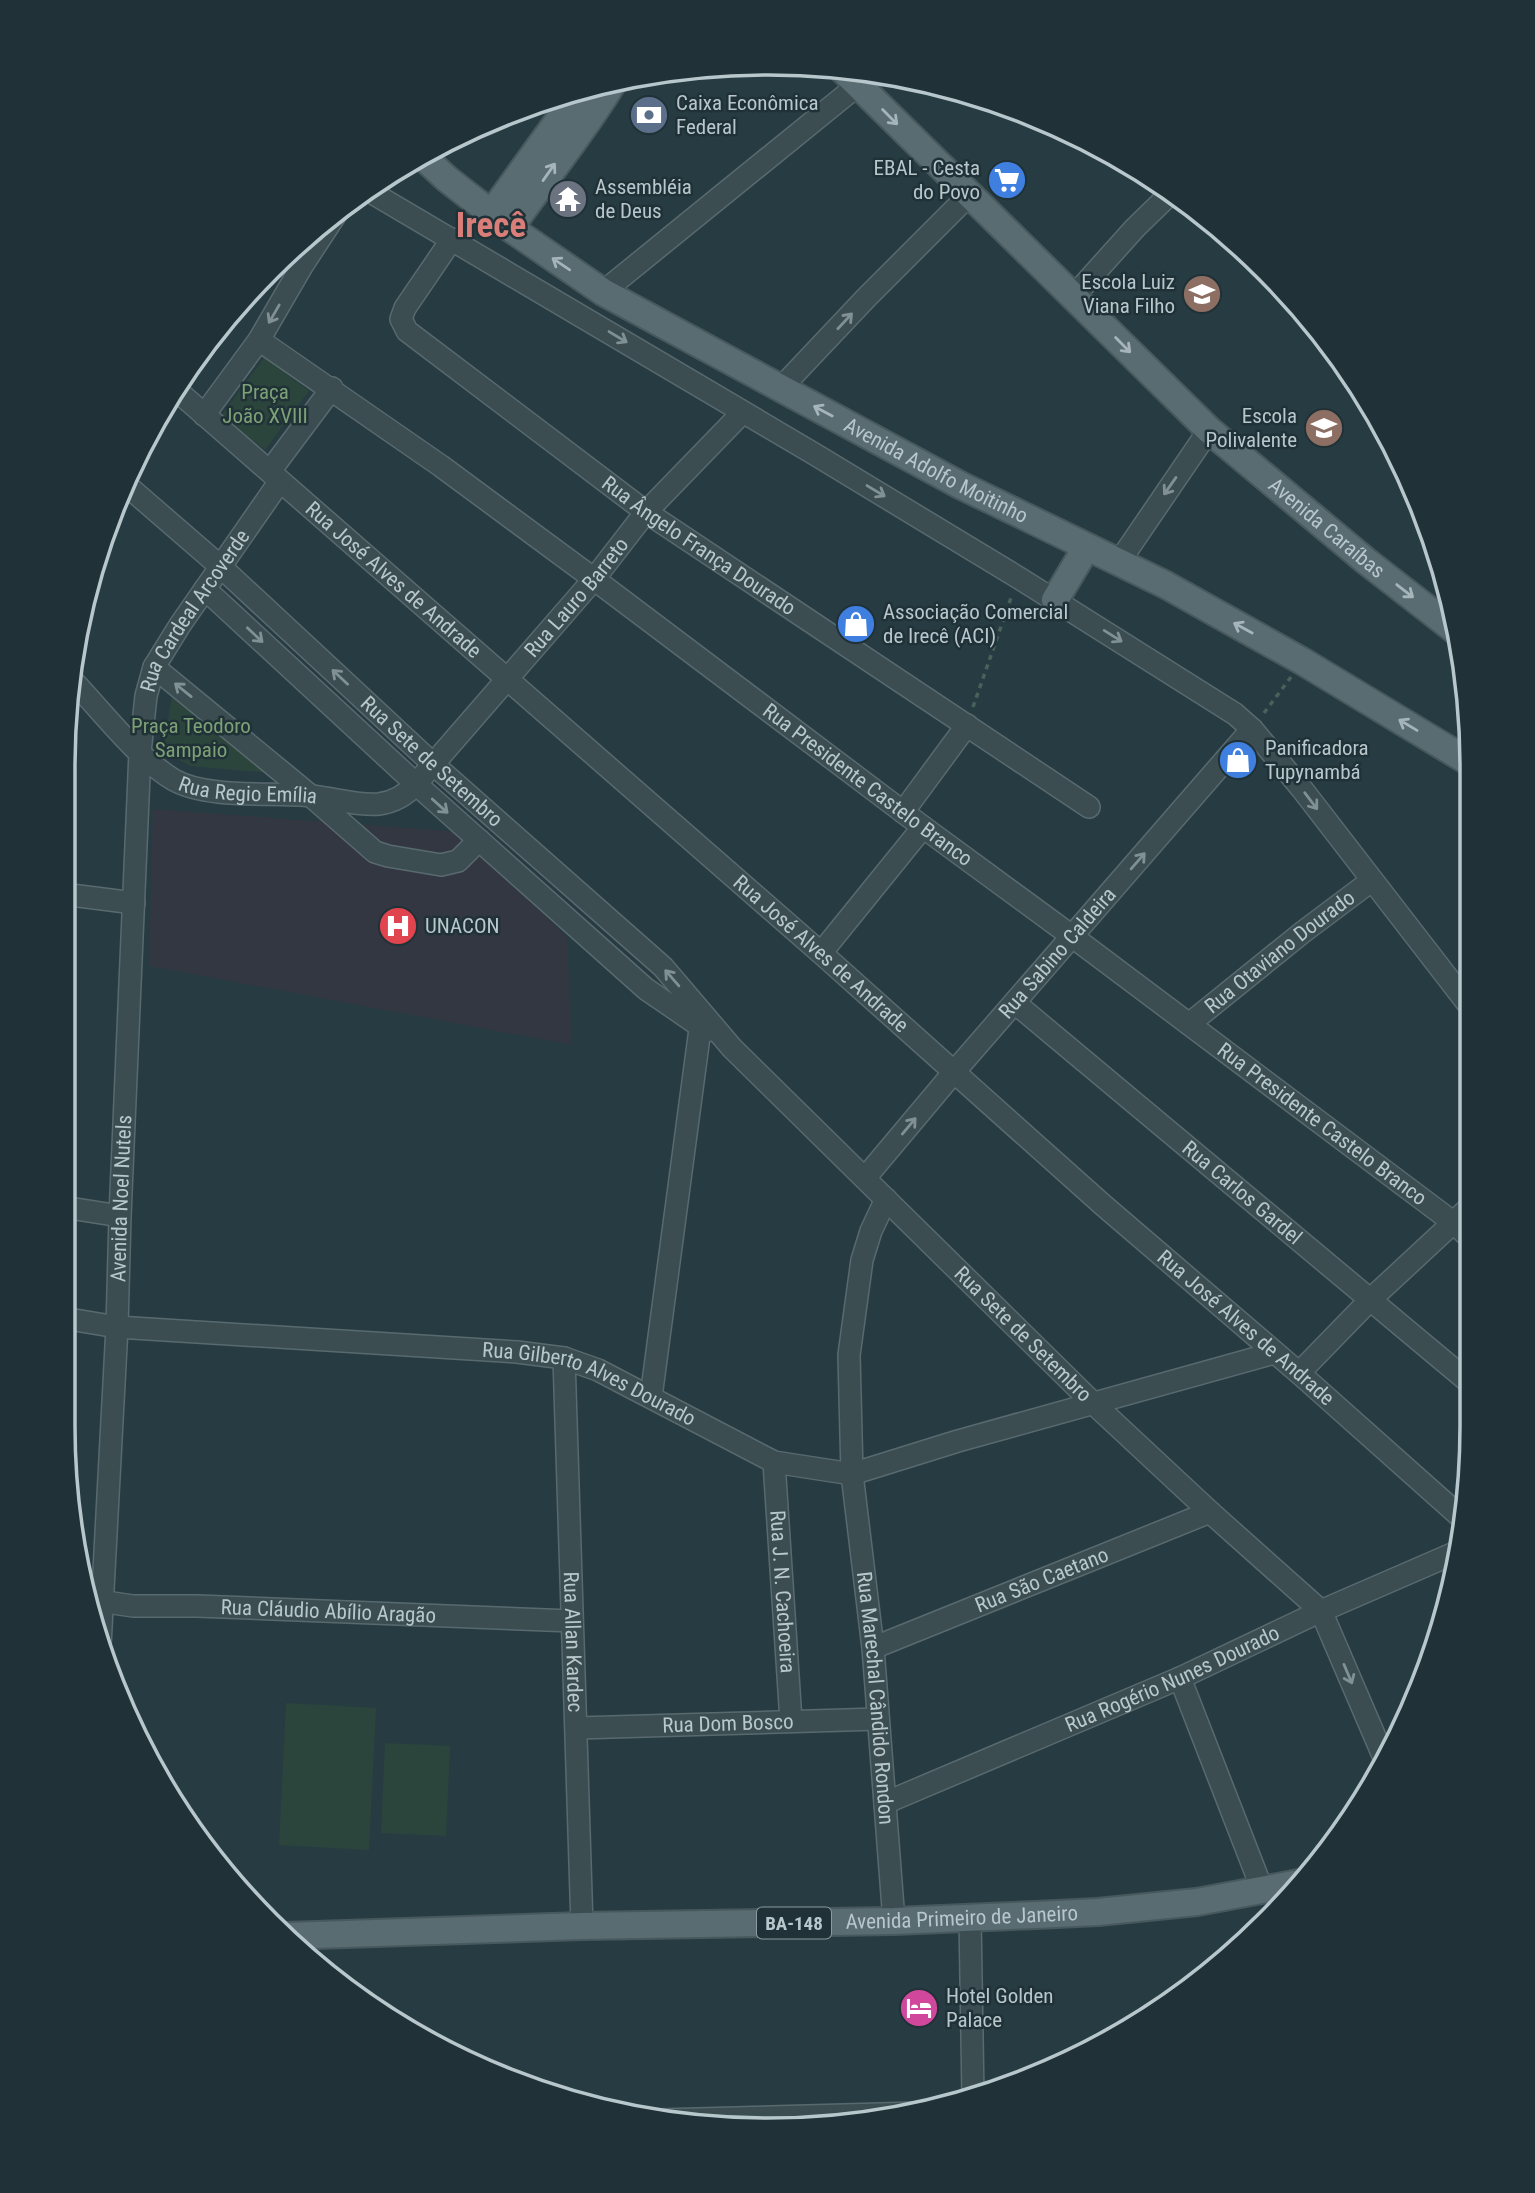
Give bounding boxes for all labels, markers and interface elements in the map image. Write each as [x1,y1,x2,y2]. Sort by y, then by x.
place label: Caixa Econômica Federal [676,91,818,139]
bank icon: Caixa Econômica Federal [628,94,670,136]
one-way arrow [882,108,899,125]
place label: EBAL - Cesta do Povo [874,156,980,204]
supermarket icon: EBAL - Cesta do Povo [986,159,1028,201]
one-way arrow [542,163,556,182]
place label: Assembléia de Deus [595,175,692,223]
temple icon: Assembléia de Deus [547,178,589,220]
district label: Irecê [456,205,526,246]
one-way arrow [551,257,571,271]
place label: Escola Luiz Viana Filho [1081,270,1175,318]
school or university icon: Escola Luiz Viana Filho [1181,273,1223,315]
one-way arrow [267,304,281,324]
one-way arrow [836,313,853,330]
one-way arrow [608,330,628,344]
one-way arrow [1114,336,1131,353]
park label: Praça João XVIII [222,380,308,428]
one-way arrow [813,404,834,417]
place label: Escola Polivalente [1206,404,1297,452]
school or university icon: Escola Polivalente [1303,407,1345,449]
street label: Avenida Adolfo Moitinho [840,413,1032,528]
street label: Rua Ângelo França Dourado [597,471,800,620]
street label: Avenida Caraíbas [1264,473,1390,583]
one-way arrow [1163,476,1177,495]
one-way arrow [866,485,886,499]
street label: Rua José Alves de Andrade [301,497,486,663]
street label: Rua Cardeal Arcoverde [136,525,255,695]
street label: Rua Lauro Barreto [520,533,633,662]
one-way arrow [1395,583,1413,598]
place label: Associação Comercial de Irecê (ACI) [883,600,1068,648]
shop icon: Associação Comercial de Irecê (ACI) [835,603,877,645]
one-way arrow [1233,621,1254,634]
one-way arrow [246,627,263,644]
one-way arrow [1103,629,1122,644]
one-way arrow [332,669,349,686]
one-way arrow [175,682,193,698]
street label: Rua Sete de Setembro [356,691,507,832]
street label: Rua Presidente Castelo Branco [758,699,977,871]
park label: Praça Teodoro Sampaio [131,714,251,762]
one-way arrow [1398,718,1418,732]
place label: Panificadora Tupynambá [1265,736,1369,784]
shop icon: Panificadora Tupynambá [1217,739,1259,781]
street label: Rua Regio Emília [175,772,318,809]
one-way arrow [1303,791,1318,810]
one-way arrow [431,798,449,814]
one-way arrow [1130,853,1146,871]
street label: Rua José Alves de Andrade [729,870,913,1037]
street label: Rua Sabino Caldeira [994,883,1121,1024]
street label: Rua Otaviano Dourado [1200,885,1359,1018]
hospital icon: UNACON [377,905,419,947]
place label: UNACON [425,914,500,938]
one-way arrow [664,969,680,987]
street label: Rua Presidente Castelo Branco [1213,1038,1431,1210]
street label: Avenida Noel Nutels [106,1114,136,1282]
one-way arrow [901,1118,917,1136]
street label: Rua Carlos Gardel [1178,1136,1307,1249]
street label: Rua José Alves de Andrade [1153,1245,1339,1411]
street label: Rua Sete de Setembro [949,1262,1097,1407]
street label: Rua Gilberto Alves Dourado [481,1338,700,1431]
street label: Rua J. N. Cachoeira [765,1509,800,1674]
street label: Rua São Caetano [972,1542,1112,1617]
street label: Rua Marechal Cândido Rondon [852,1570,899,1825]
street label: Rua Allan Kardec [559,1571,587,1713]
street label: Rua Cláudio Abílio Aragão [220,1595,436,1628]
street label: Rua Rogério Nunes Dourado [1062,1621,1283,1737]
one-way arrow [1342,1663,1355,1684]
street label: Rua Dom Bosco [662,1710,794,1737]
street label: Avenida Primeiro de Janeiro [845,1901,1078,1934]
road number: BA-148 [757,1908,831,1938]
place label: Hotel Golden Palace [946,1984,1053,2032]
hotel icon: Hotel Golden Palace [898,1987,940,2029]

